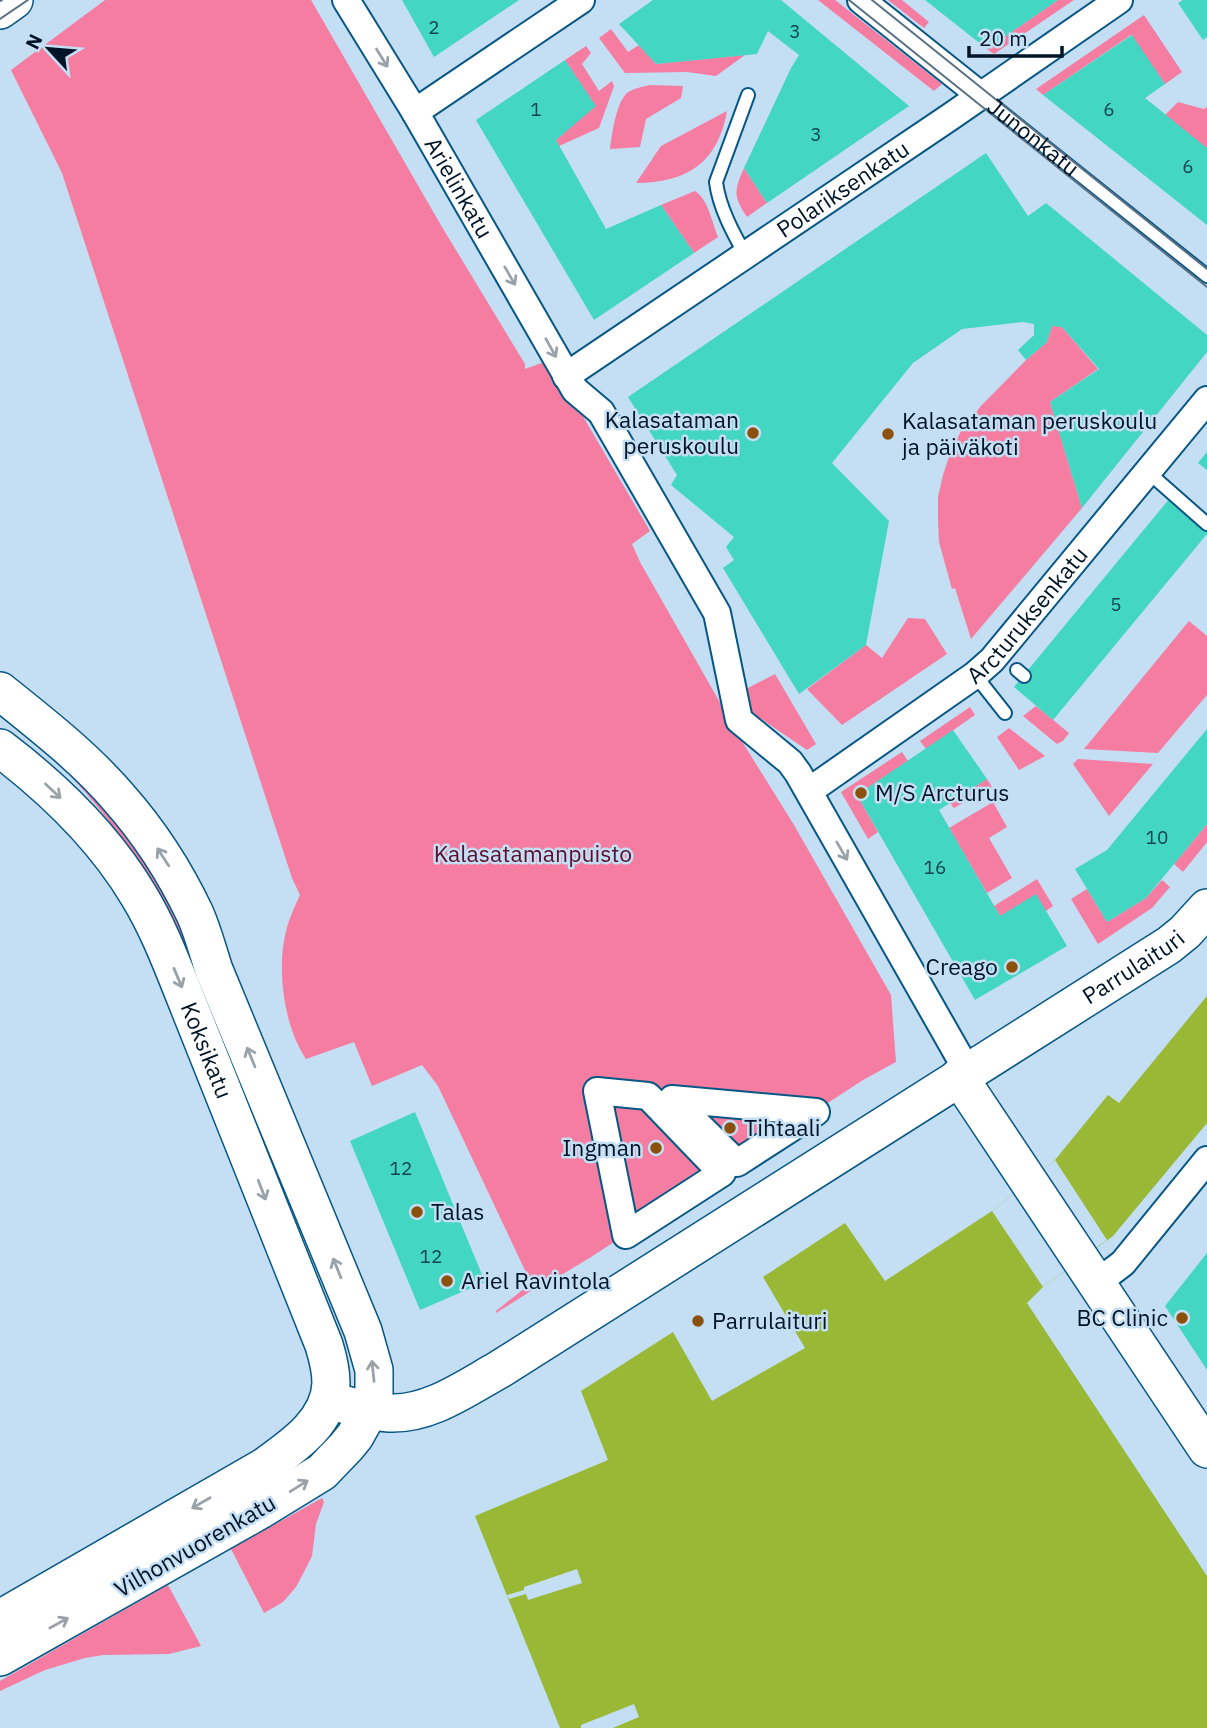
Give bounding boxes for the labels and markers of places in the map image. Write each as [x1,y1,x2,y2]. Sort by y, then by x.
place label: Kalasataman peruskoulu [605,404,739,460]
place label: Kalasataman peruskoulu ja päiväkoti [902,405,1157,461]
marker: Kalasataman peruskoulu [745,425,761,441]
marker: Kalasataman peruskoulu ja päiväkoti [880,426,896,442]
place label: M/S Arcturus [875,777,1009,807]
marker: M/S Arcturus [853,785,869,801]
place label: Creago [926,951,998,981]
marker: Creago [1004,959,1020,975]
place label: Tihtaali [744,1112,821,1142]
marker: Tihtaali [722,1120,738,1136]
place label: Ingman [562,1132,642,1162]
marker: Ingman [648,1140,664,1156]
place label: Talas [431,1196,485,1226]
marker: Talas [409,1204,425,1220]
place label: Ariel Ravintola [461,1265,610,1295]
marker: Ariel Ravintola [439,1273,455,1289]
place label: BC Clinic [1077,1302,1168,1332]
place label: Parrulaituri [712,1305,828,1335]
marker: BC Clinic [1174,1310,1190,1326]
marker: Parrulaituri [690,1313,706,1329]

